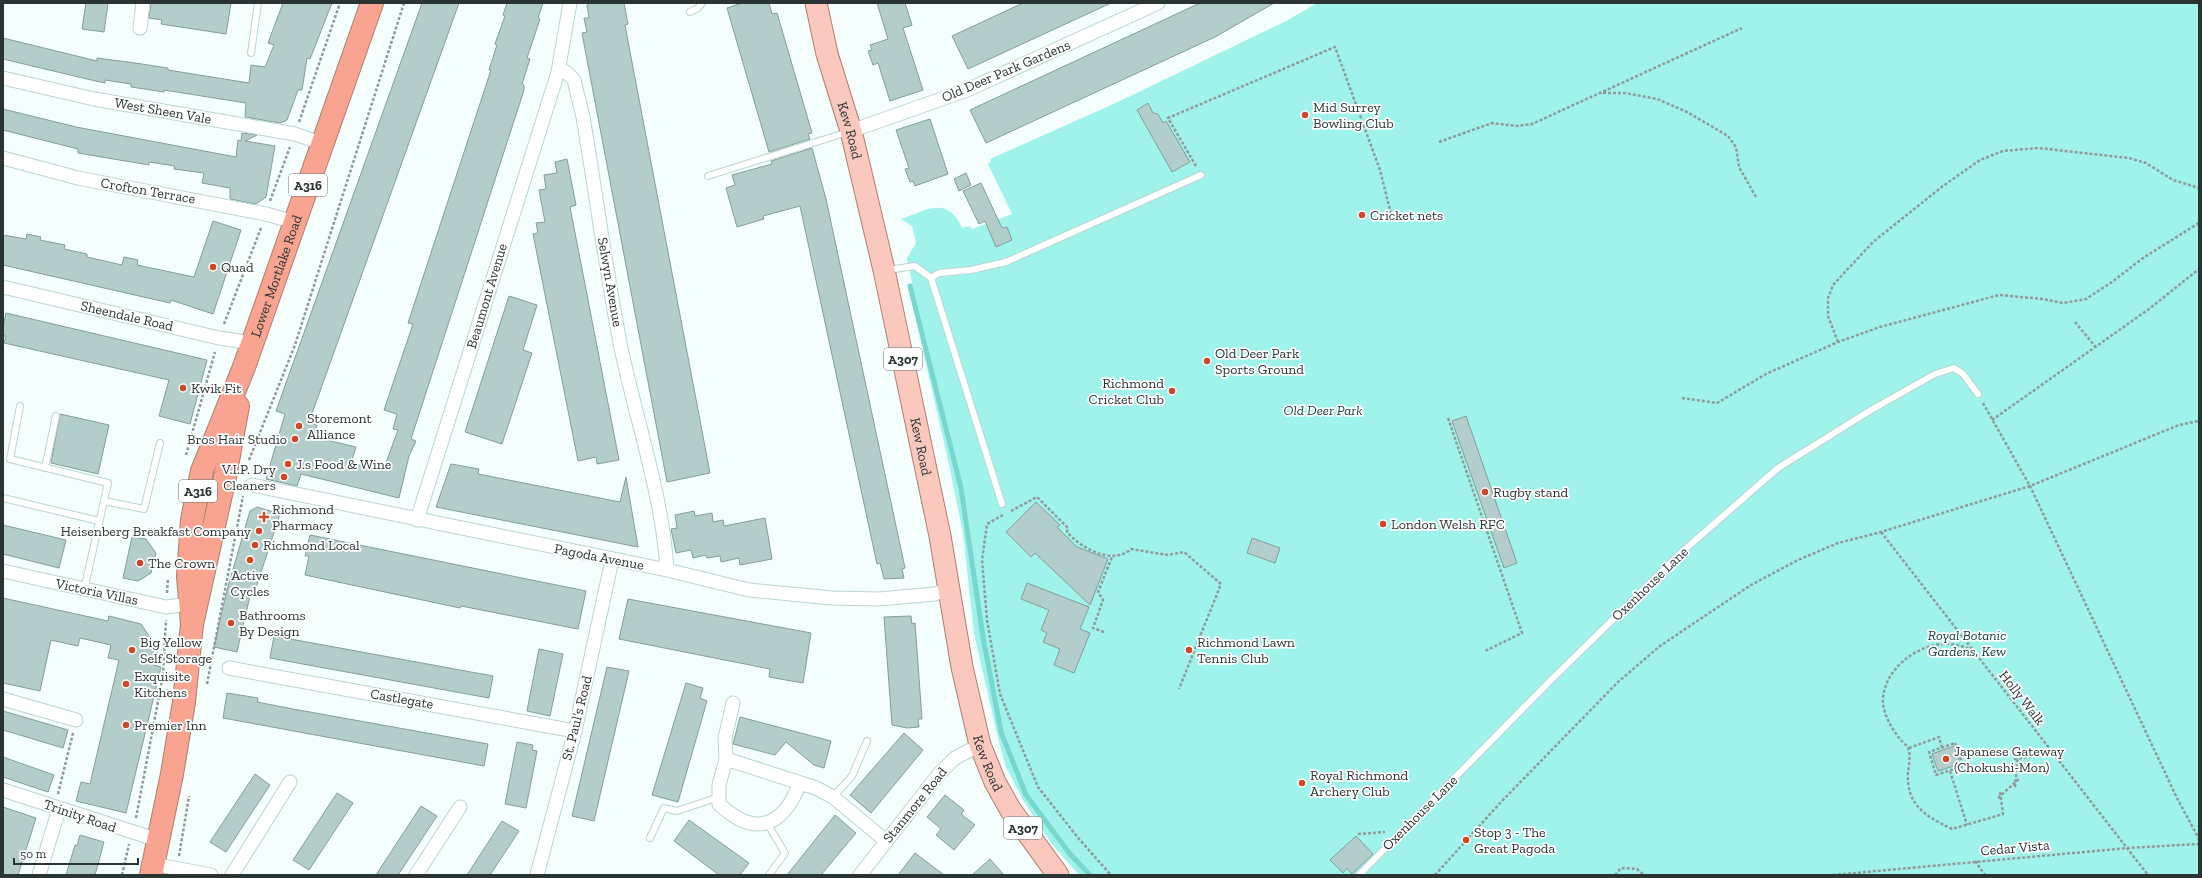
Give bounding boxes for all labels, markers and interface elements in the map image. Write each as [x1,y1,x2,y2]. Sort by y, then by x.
street label: Old Deer Park Gardens [939,36,1073,106]
street label: West Sheen Vale [113,94,213,128]
place label: Mid Surrey Bowling Club [1313,99,1394,132]
street label: Kew Road [834,100,866,161]
marker: Mid Surrey Bowling Club [1300,110,1310,120]
street label: Crofton Terrace [99,174,197,208]
road number: A316 [289,174,327,196]
place label: Cricket nets [1370,207,1443,224]
marker: Cricket nets [1357,210,1367,220]
street label: Lower Mortlake Road [247,212,305,339]
street label: Selwyn Avenue [594,236,626,329]
street label: Beaumont Avenue [463,241,511,351]
place label: Quad [221,259,254,276]
marker: Quad [208,262,218,272]
street label: Sheendale Road [79,297,175,335]
place label: Old Deer Park Sports Ground [1215,345,1304,378]
road number: A307 [884,348,922,370]
marker: Old Deer Park Sports Ground [1202,356,1212,366]
place label: Richmond Cricket Club [1089,375,1164,408]
place label: Kwik Fit [191,380,242,397]
marker: Kwik Fit [178,383,188,393]
marker: Richmond Cricket Club [1167,386,1177,396]
park label: Old Deer Park [1284,402,1362,419]
place label: Storemont Alliance [307,410,373,443]
street label: Kew Road [907,416,936,477]
marker: Storemont Alliance [294,421,304,431]
place label: Bros Hair Studio [187,431,287,448]
marker: Bros Hair Studio [290,434,300,444]
place label: J.s Food & Wine [296,456,392,473]
marker: J.s Food & Wine [283,459,293,469]
place label: V.I.P. Dry Cleaners [221,461,277,494]
marker: V.I.P. Dry Cleaners [279,472,289,482]
road number: A316 [179,480,217,502]
place label: Rugby stand [1493,484,1569,501]
marker: Rugby stand [1480,487,1490,497]
place label: Richmond Pharmacy [272,501,334,534]
marker: Richmond Pharmacy [259,512,269,522]
place label: London Welsh RFC [1391,516,1505,533]
marker: London Welsh RFC [1378,519,1388,529]
place label: Heisenberg Breakfast Company [60,523,252,540]
marker: Heisenberg Breakfast Company [254,526,264,536]
place label: Richmond Local [263,537,360,554]
marker: Richmond Local [250,540,260,550]
street label: Pagoda Avenue [553,540,646,574]
street label: Oxenhouse Lane [1608,543,1692,625]
place label: The Crown [148,555,215,572]
marker: Active Cycles [245,555,255,565]
marker: The Crown [135,558,145,568]
place label: Active Cycles [231,567,269,600]
street label: Victoria Villas [53,575,140,609]
place label: Bathrooms By Design [239,607,306,640]
marker: Bathrooms By Design [226,618,236,628]
park label: Royal Botanic Gardens, Kew [1928,627,2006,660]
place label: Big Yellow Self Storage [140,634,213,667]
place label: Richmond Lawn Tennis Club [1197,634,1295,667]
marker: Big Yellow Self Storage [127,645,137,655]
marker: Richmond Lawn Tennis Club [1184,645,1194,655]
street label: Holly Walk [1995,667,2049,729]
place label: Exquisite Kitchens [134,668,191,701]
street label: St. Paul’s Road [558,674,596,762]
marker: Exquisite Kitchens [121,679,131,689]
street label: Castlegate [369,685,435,713]
place label: Premier Inn [134,717,206,734]
marker: Premier Inn [121,720,131,730]
street label: Kew Road [970,733,1007,794]
place label: Japanese Gateway (Chokushi-Mon) [1954,743,2065,776]
marker: Japanese Gateway (Chokushi-Mon) [1941,754,1951,764]
street label: Stanmore Road [879,763,951,846]
place label: Royal Richmond Archery Club [1310,767,1408,800]
street label: Oxenhouse Lane [1379,772,1461,854]
marker: Royal Richmond Archery Club [1297,778,1307,788]
street label: Trinity Road [42,796,119,836]
road number: A307 [1004,817,1042,839]
place label: Stop 3 - The Great Pagoda [1474,824,1556,857]
marker: Stop 3 - The Great Pagoda [1461,835,1471,845]
street label: Cedar Vista [1980,836,2050,859]
scale bar [14,840,138,866]
text: 50 m [20,847,47,861]

